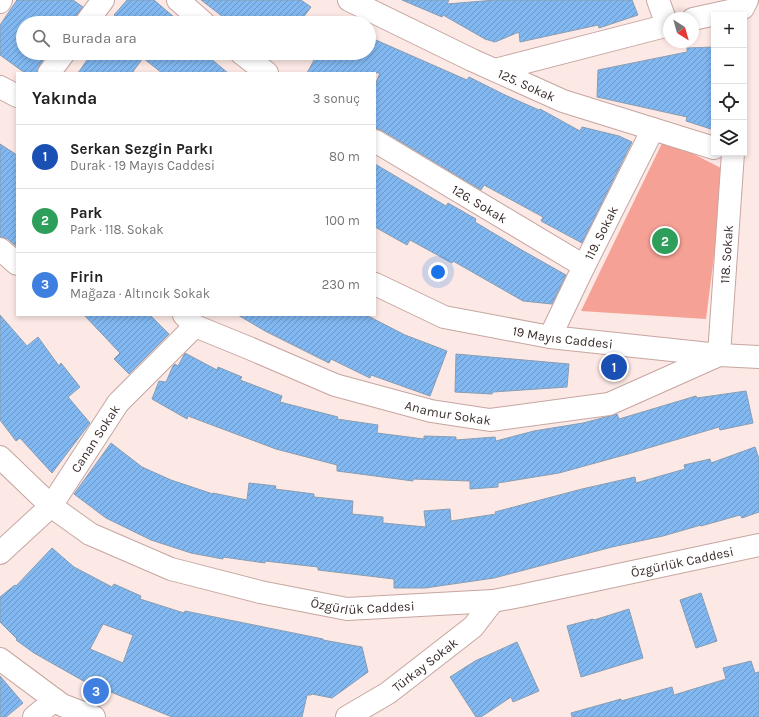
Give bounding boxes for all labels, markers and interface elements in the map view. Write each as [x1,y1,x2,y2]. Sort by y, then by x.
north arrow [663,12,699,48]
map controls [711,12,747,156]
button: + [711,12,747,48]
search box [16,16,376,60]
icon: search [30,27,52,49]
text: Burada ara [62,29,137,47]
button: − [711,48,747,84]
street label: 125. Sokak [496,65,558,104]
button: locate [711,84,747,120]
text: Yakında [32,88,97,108]
text: 3 sonuç [313,91,360,106]
button: layers [711,120,747,156]
text: Serkan Sezgin Parkı [70,140,213,158]
text: 1 [43,149,47,164]
text: 80 m [329,149,360,164]
text: Durak · 19 Mayıs Caddesi [70,158,215,173]
street label: 126. Sokak [449,181,510,226]
street label: 119. Sokak [581,203,621,262]
text: Park [70,204,102,222]
text: 2 [41,213,49,228]
text: 100 m [325,213,360,228]
text: Park · 118. Sokak [70,222,164,237]
street label: 118. Sokak [716,225,735,284]
pin: 2 [652,226,678,256]
your location [428,262,448,282]
text: Firin [70,268,103,286]
text: 3 [41,277,49,292]
text: 230 m [322,277,360,292]
text: Mağaza · Altıncık Sokak [70,286,210,301]
street label: 19 Mayıs Caddesi [511,323,614,351]
pin: 1 [601,352,627,382]
street label: Anamur Sokak [403,397,492,428]
street label: Canan Sokak [67,402,123,475]
street label: Özgürlük Caddesi [629,543,735,580]
street label: Özgürlük Caddesi [309,594,415,617]
street label: Türkay Sokak [389,634,460,695]
pin: 3 [83,676,109,706]

